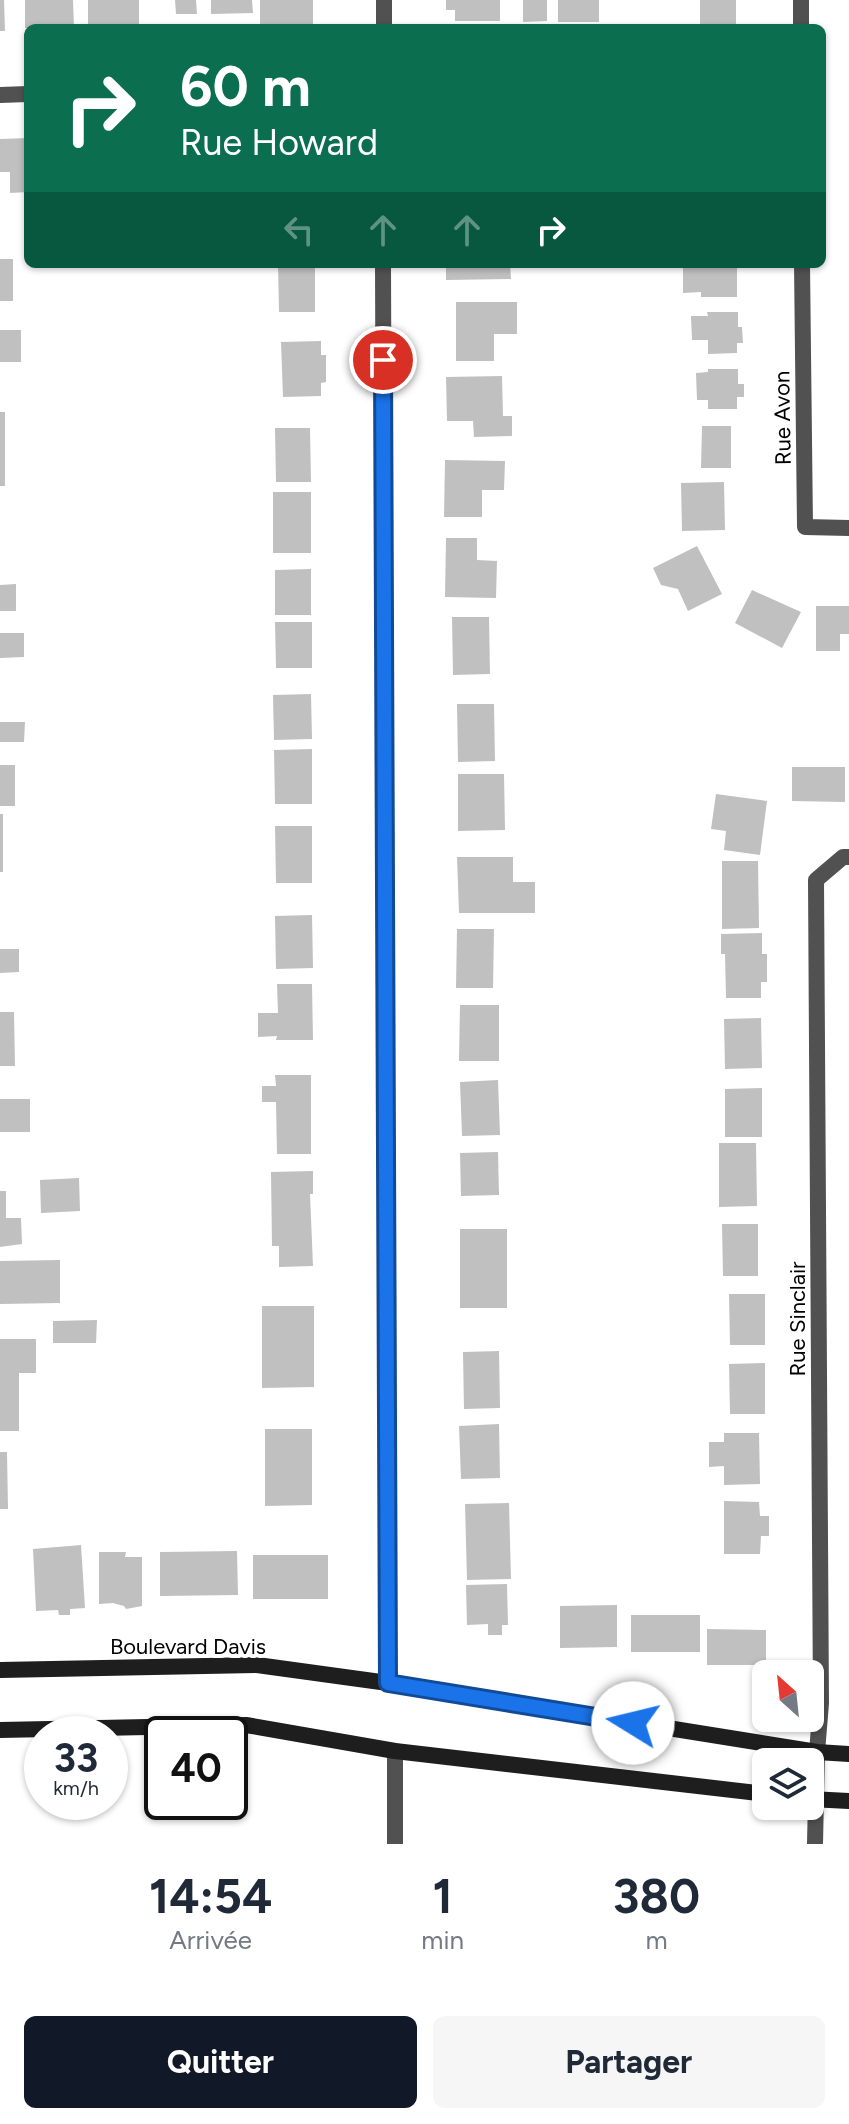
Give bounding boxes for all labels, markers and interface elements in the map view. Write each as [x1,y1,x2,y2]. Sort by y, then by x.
text: 60 m [180,53,311,120]
icon: right [48,56,152,160]
text: Rue Howard [180,121,378,164]
icon: left [277,208,321,252]
icon: ahead [361,208,405,252]
icon: ahead [445,208,489,252]
icon: right [529,208,573,252]
pin [349,326,417,394]
icon: arrive [361,338,405,382]
street label: Rue Avon [768,371,797,465]
street label: Rue Sinclair [784,1261,811,1376]
street label: Boulevard Davis [110,1633,266,1660]
north arrow [752,1660,824,1732]
map controls [752,1660,824,1820]
position arrow [591,1681,675,1765]
speed limit sign: 40 [144,1716,248,1820]
text: 33 [54,1734,98,1782]
button: layers [752,1748,824,1820]
text: km/h [53,1776,99,1800]
text: 14:54 [149,1867,272,1925]
text: 1 [432,1867,453,1925]
text: 380 [613,1867,700,1925]
text: Arrivée [169,1924,252,1956]
text: min [421,1924,464,1956]
text: m [645,1924,668,1956]
button: Quitter [24,2016,417,2108]
button: Partager [433,2016,825,2108]

